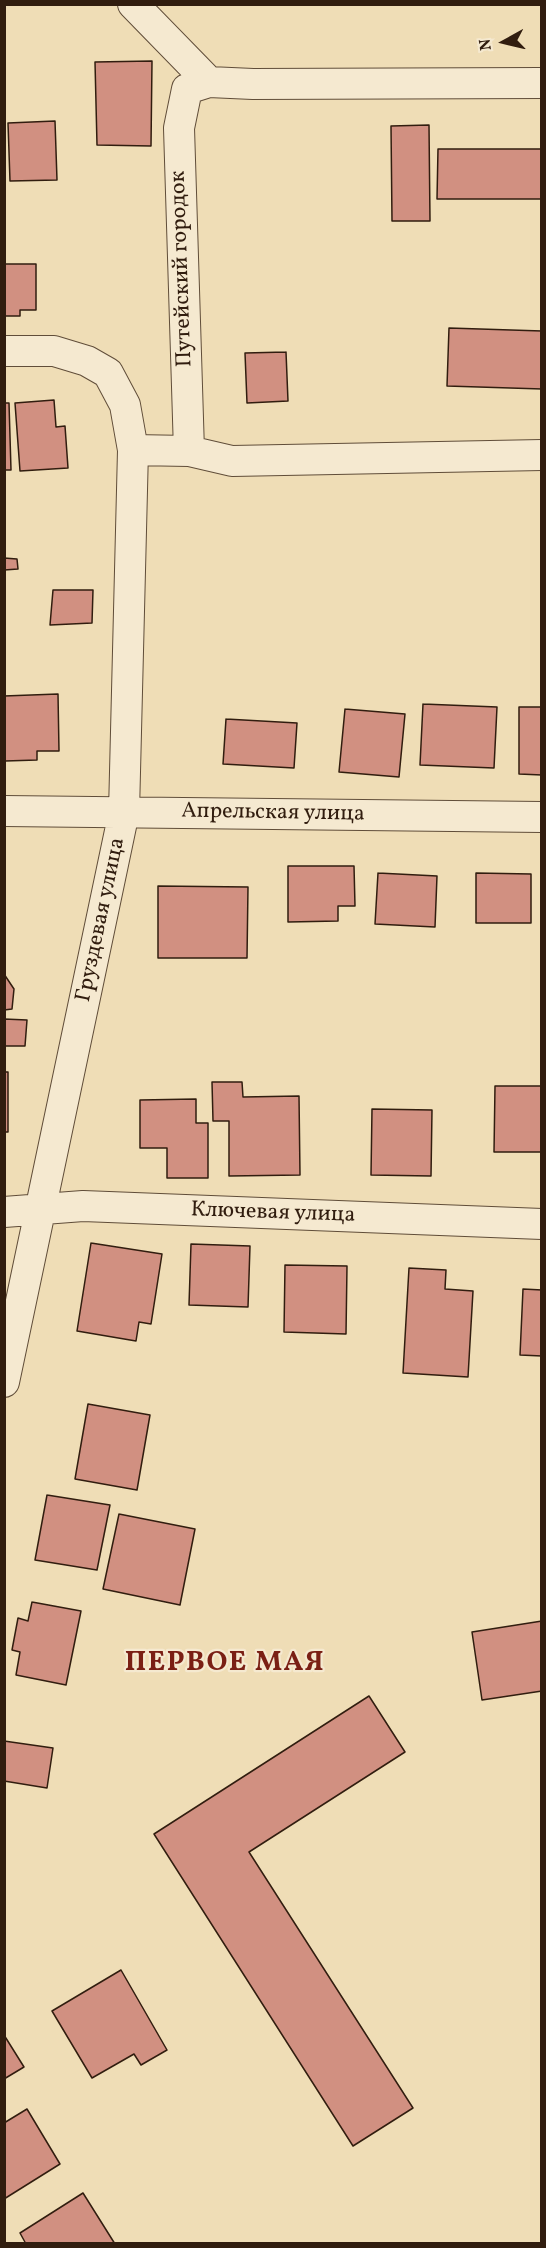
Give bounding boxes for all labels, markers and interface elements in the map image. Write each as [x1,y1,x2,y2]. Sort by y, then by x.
north arrow [474,12,534,72]
text: N [474,37,498,52]
street label: Путейский городок [166,170,200,368]
street label: Апрельская улица [181,799,365,829]
street label: Груздевая улица [72,835,132,1005]
street label: Ключевая улица [190,1198,356,1230]
district label: ПЕРВОЕ МАЯ [125,1648,325,1682]

